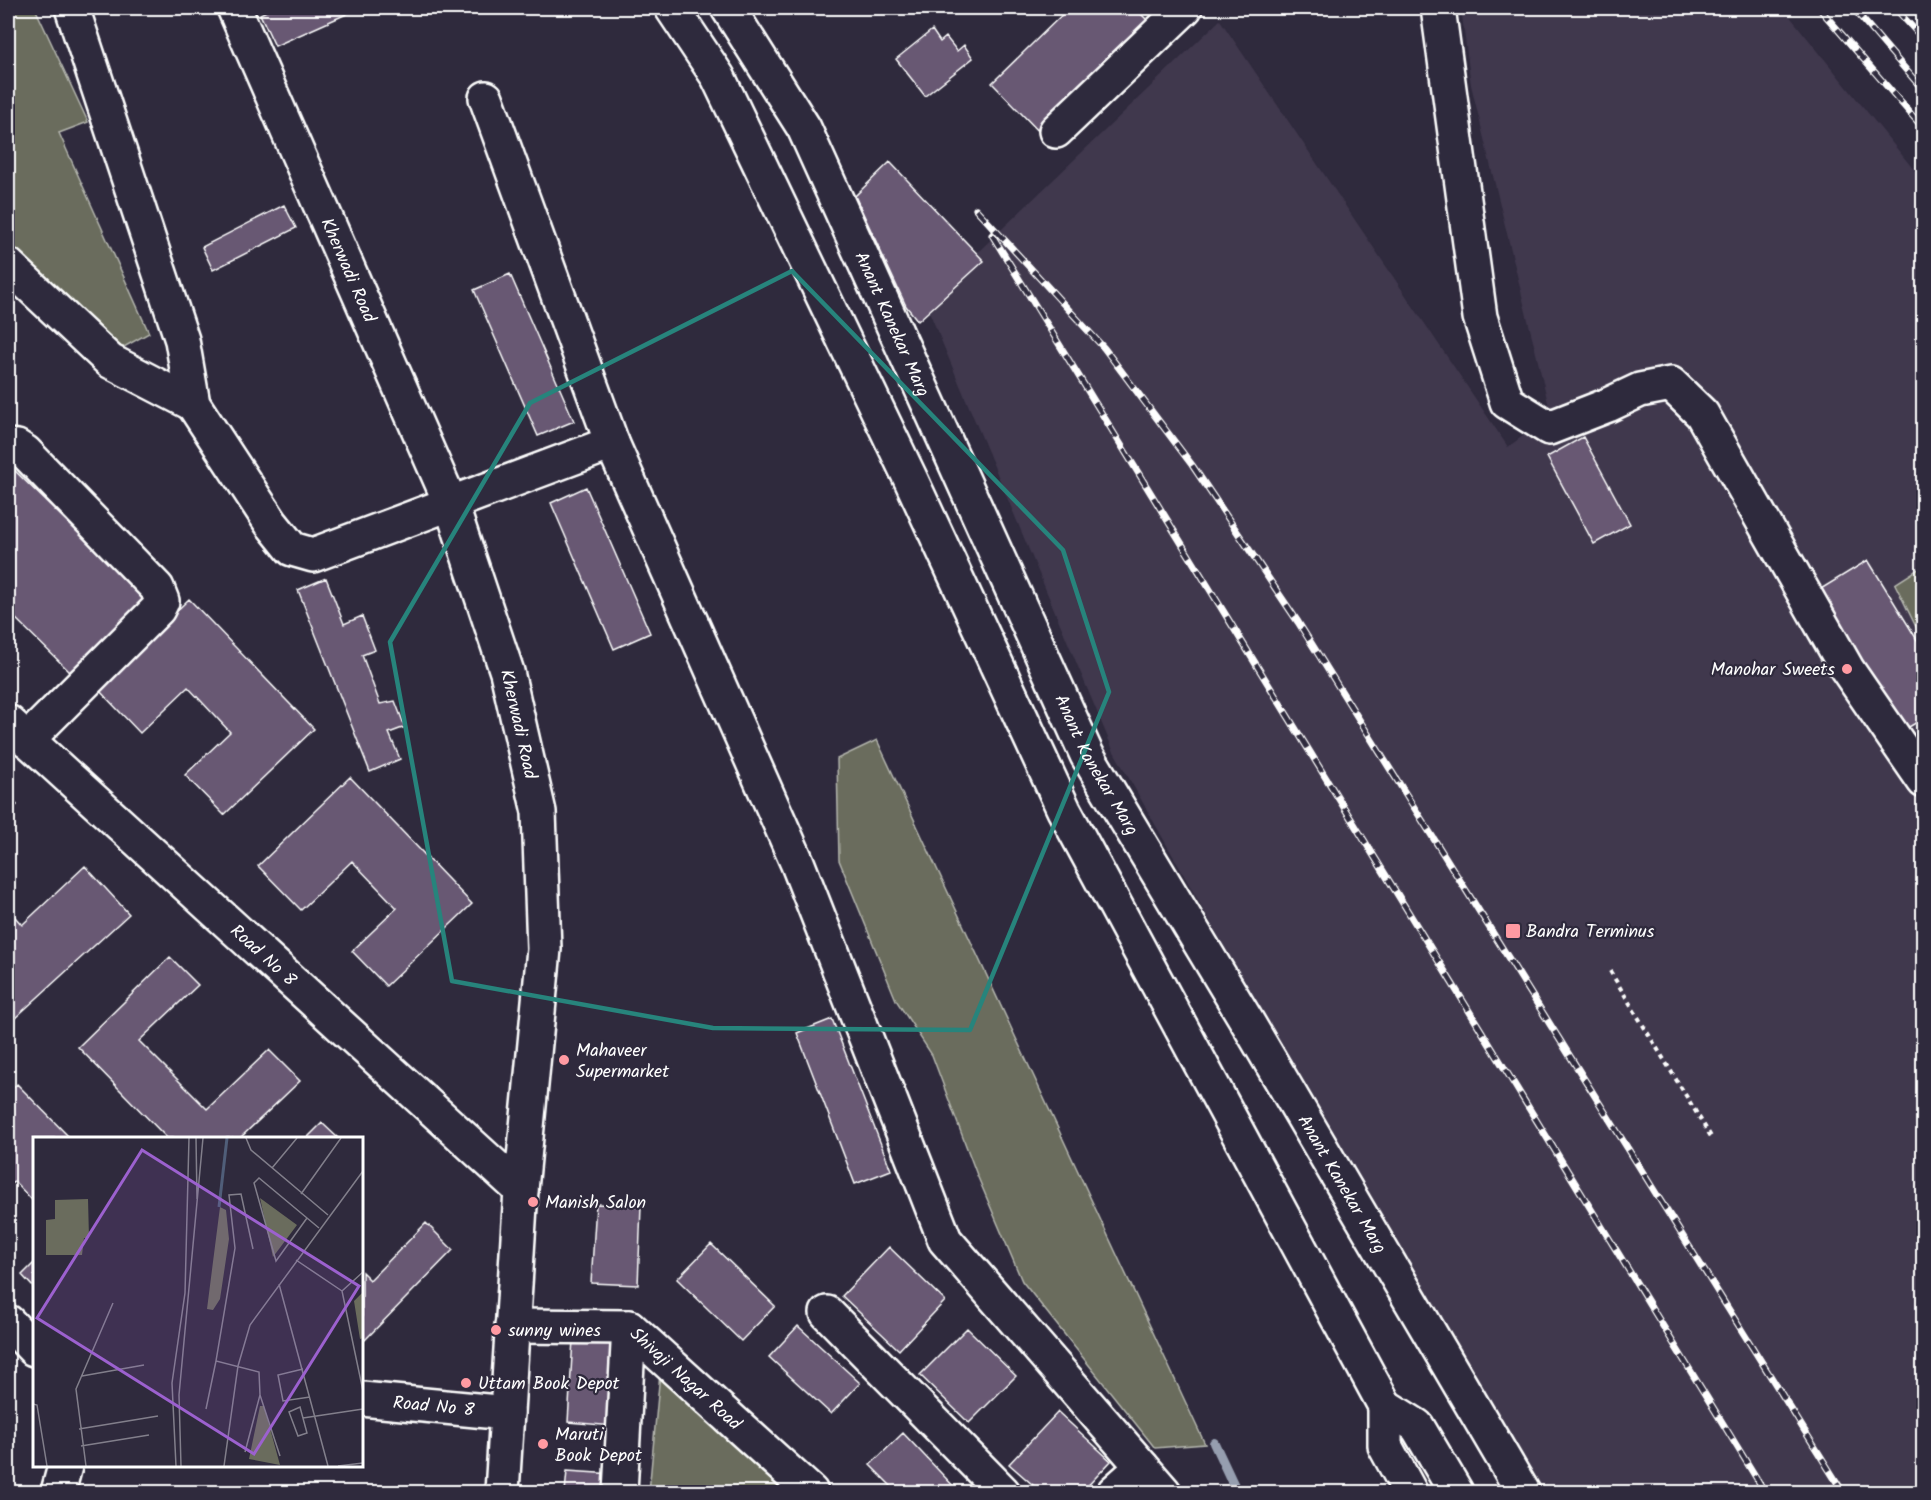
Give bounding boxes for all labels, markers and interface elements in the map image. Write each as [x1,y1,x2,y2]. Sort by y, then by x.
street label: Kherwadi Road [312,214,383,328]
street label: Anant Kanekar Marg [846,247,937,402]
place label: Manohar Sweets [1711,656,1835,685]
marker: Manohar Sweets [1840,662,1854,676]
street label: Kherwadi Road [491,667,544,783]
street label: Anant Kanekar Marg [1046,690,1145,842]
street label: Road No 8 [223,918,303,995]
place label: Bandra Terminus [1526,918,1655,947]
marker: Bandra Terminus [1504,922,1522,940]
place label: Mahaveer Supermarket [576,1037,670,1087]
marker: Mahaveer Supermarket [557,1053,571,1067]
street label: Anant Kanekar Marg [1289,1110,1393,1260]
inset map [33,1137,363,1467]
place label: Manish Salon [545,1189,646,1218]
marker: Manish Salon [526,1195,540,1209]
place label: sunny wines [508,1317,601,1346]
street label: Shivaji Nagar Road [622,1321,748,1439]
marker: sunny wines [489,1323,503,1337]
place label: Uttam Book Depot [478,1370,621,1399]
marker: Uttam Book Depot [459,1376,473,1390]
street label: Road No 8 [391,1389,476,1426]
place label: Maruti Book Depot [555,1421,643,1471]
marker: Maruti Book Depot [536,1437,550,1451]

